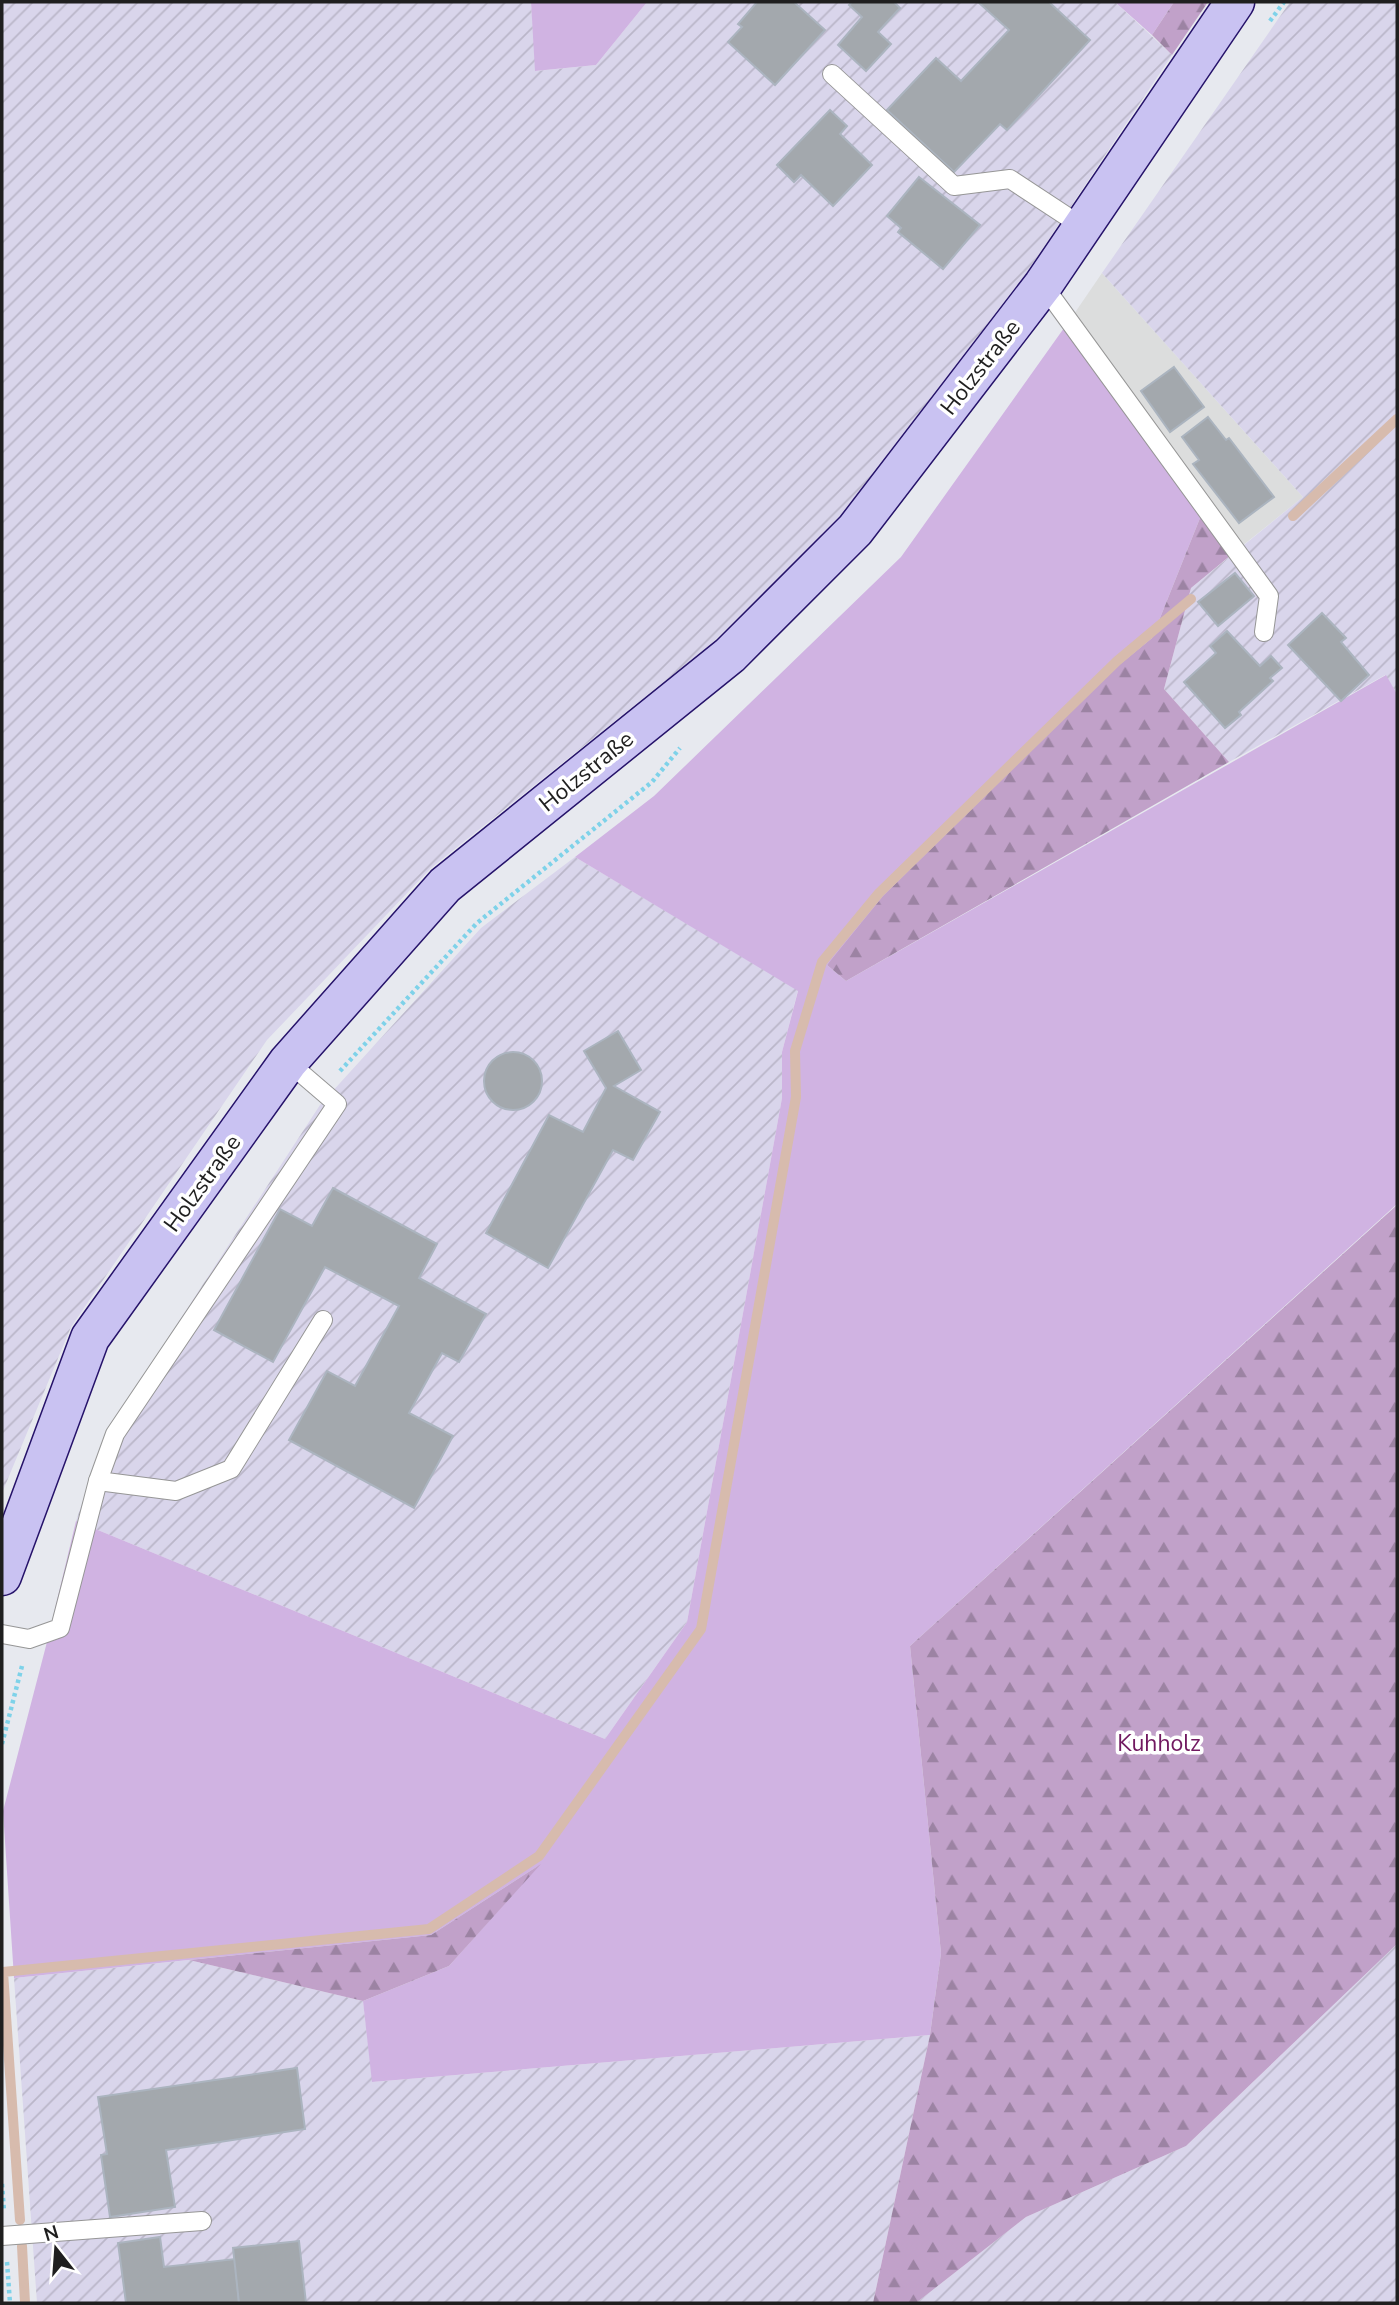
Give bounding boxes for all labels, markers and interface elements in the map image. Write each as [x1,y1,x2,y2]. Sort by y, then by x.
street label: Holzstraße [933,313,1027,422]
street label: Holzstraße [533,724,640,819]
street label: Holzstraße [157,1128,248,1238]
park label: Kuhholz [1117,1728,1201,1759]
north arrow [21,2214,91,2284]
text: N [41,2219,62,2248]

